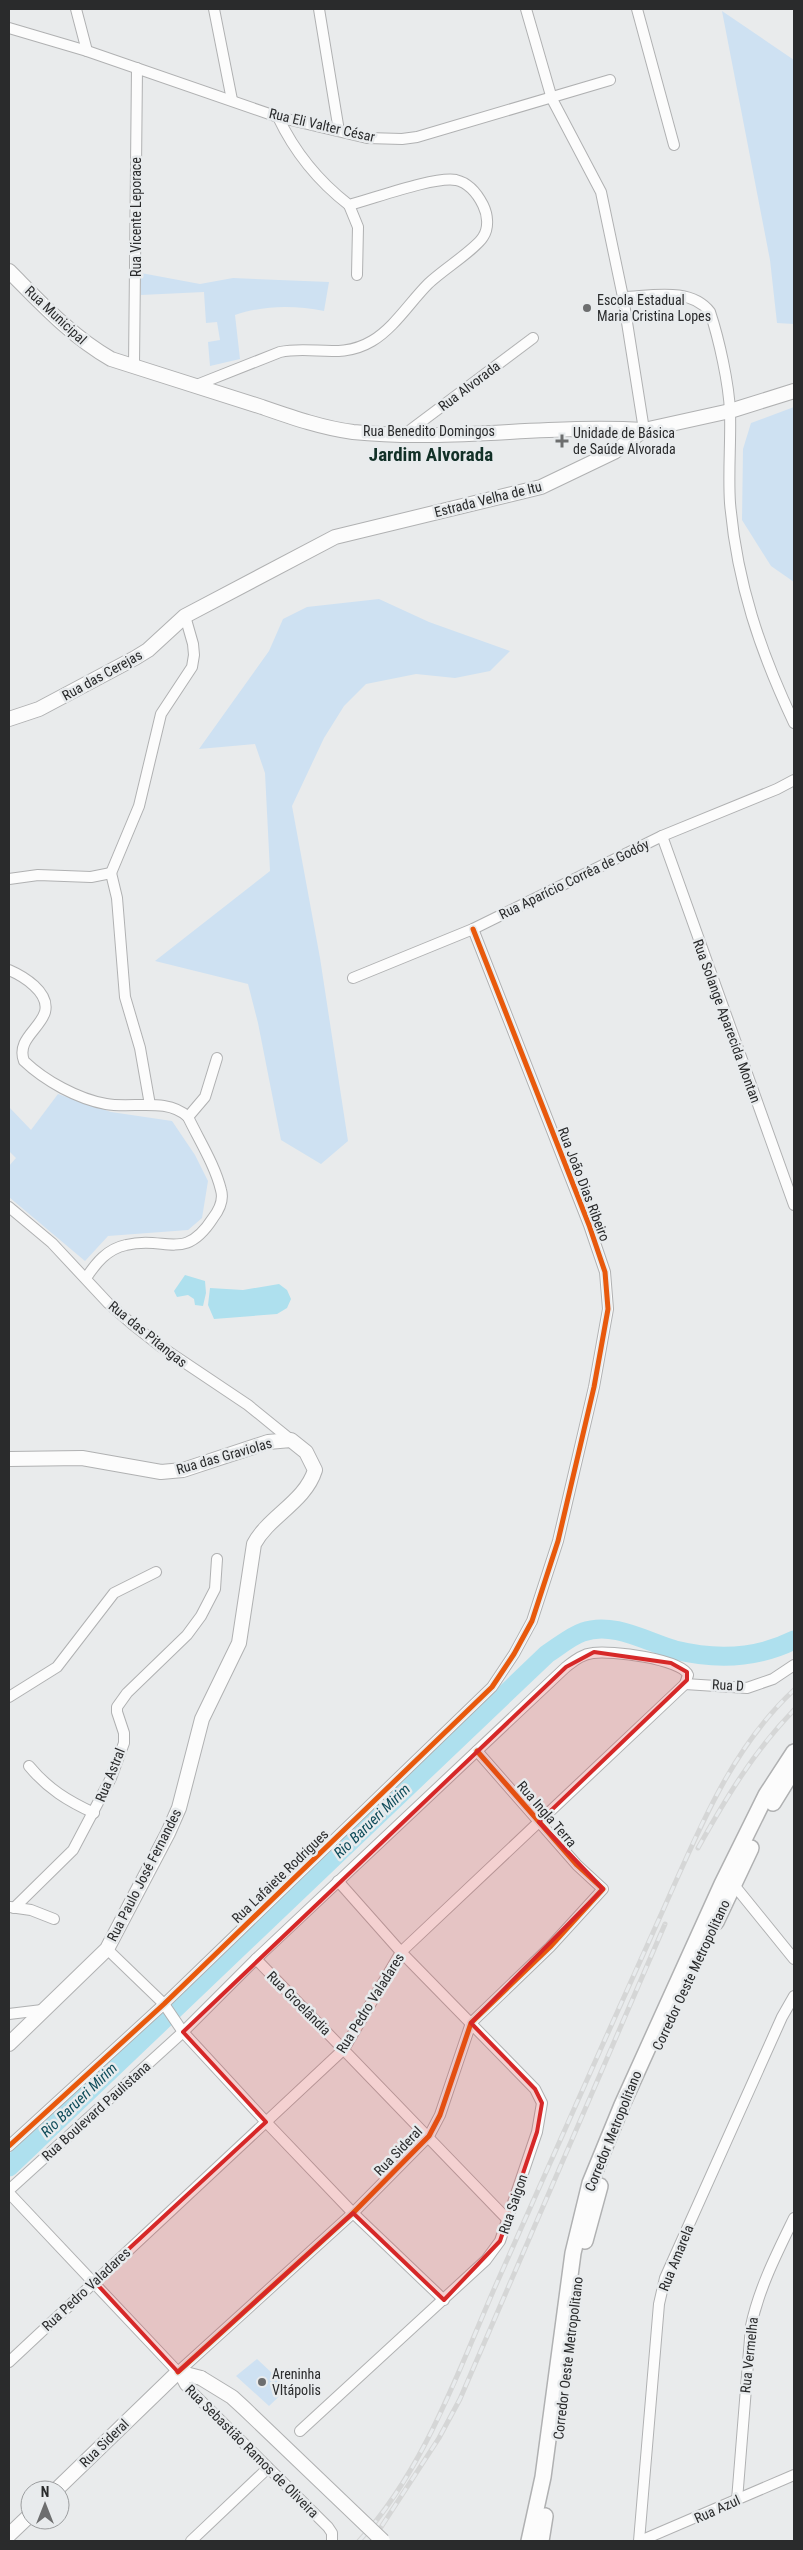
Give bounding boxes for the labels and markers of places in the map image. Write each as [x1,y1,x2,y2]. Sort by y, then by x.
place label: Escola Estadual Maria Cristina Lopes [597,292,711,324]
marker: Escola Estadual Maria Cristina Lopes [581,302,593,314]
place label: Unidade de Básica de Saúde Alvorada [573,425,676,457]
marker: Unidade de Básica de Saúde Alvorada [555,434,569,448]
place label: Areninha VItápolis [272,2366,321,2398]
marker: Areninha VItápolis [256,2376,268,2388]

